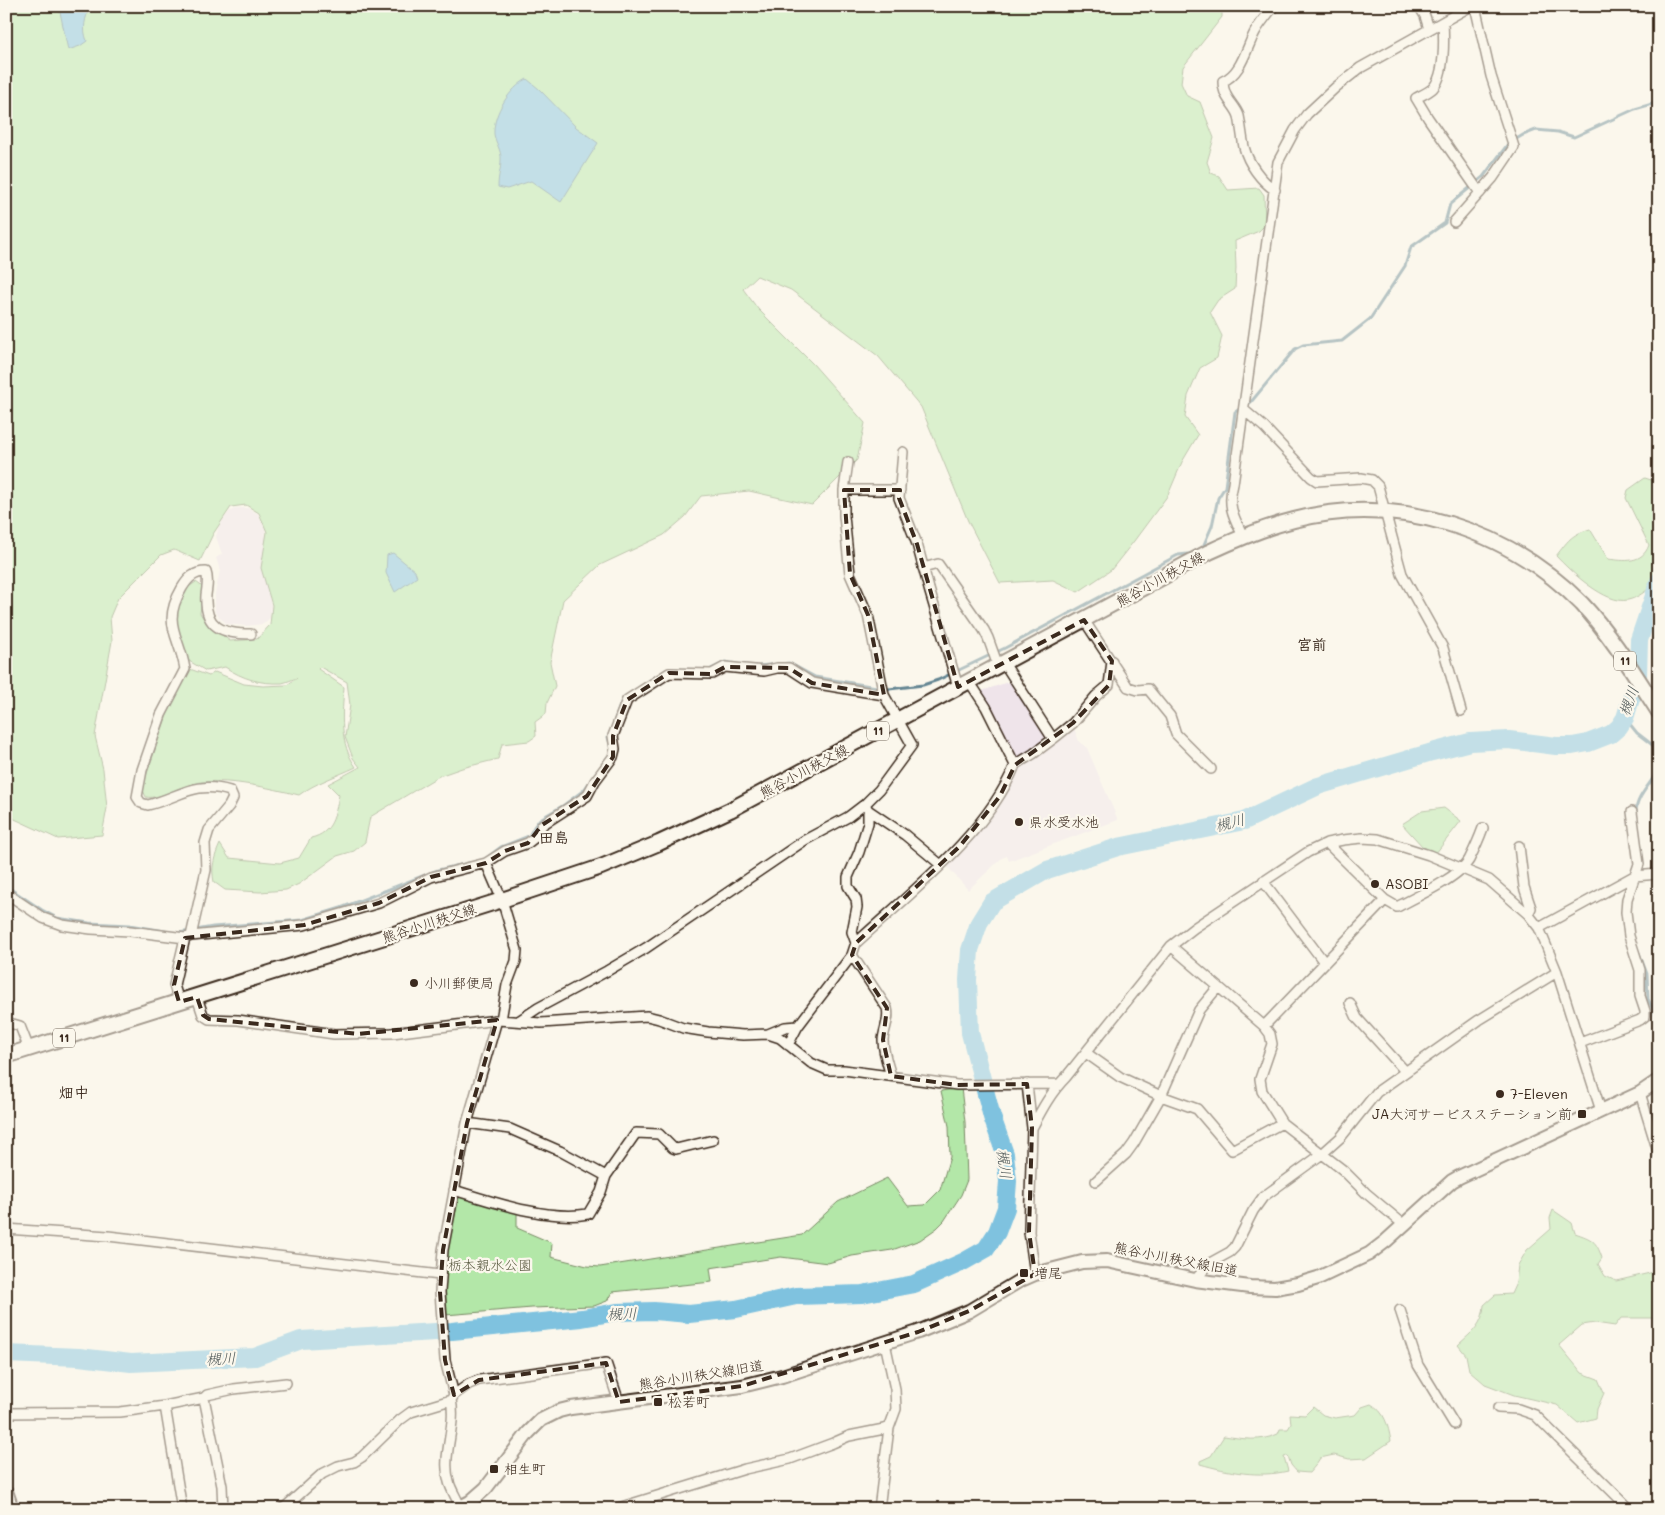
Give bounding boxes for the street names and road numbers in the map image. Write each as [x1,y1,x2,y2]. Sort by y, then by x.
street label: 熊谷小川秩父線 [1112,546,1207,611]
road number: 11 [1614,651,1636,670]
road number: 11 [867,721,889,740]
street label: 熊谷小川秩父線 [756,739,851,802]
street label: 熊谷小川秩父線 [379,898,478,947]
road number: 11 [53,1028,75,1048]
street label: 熊谷小川秩父線旧道 [1112,1237,1240,1280]
street label: 熊谷小川秩父線旧道 [637,1355,765,1394]

